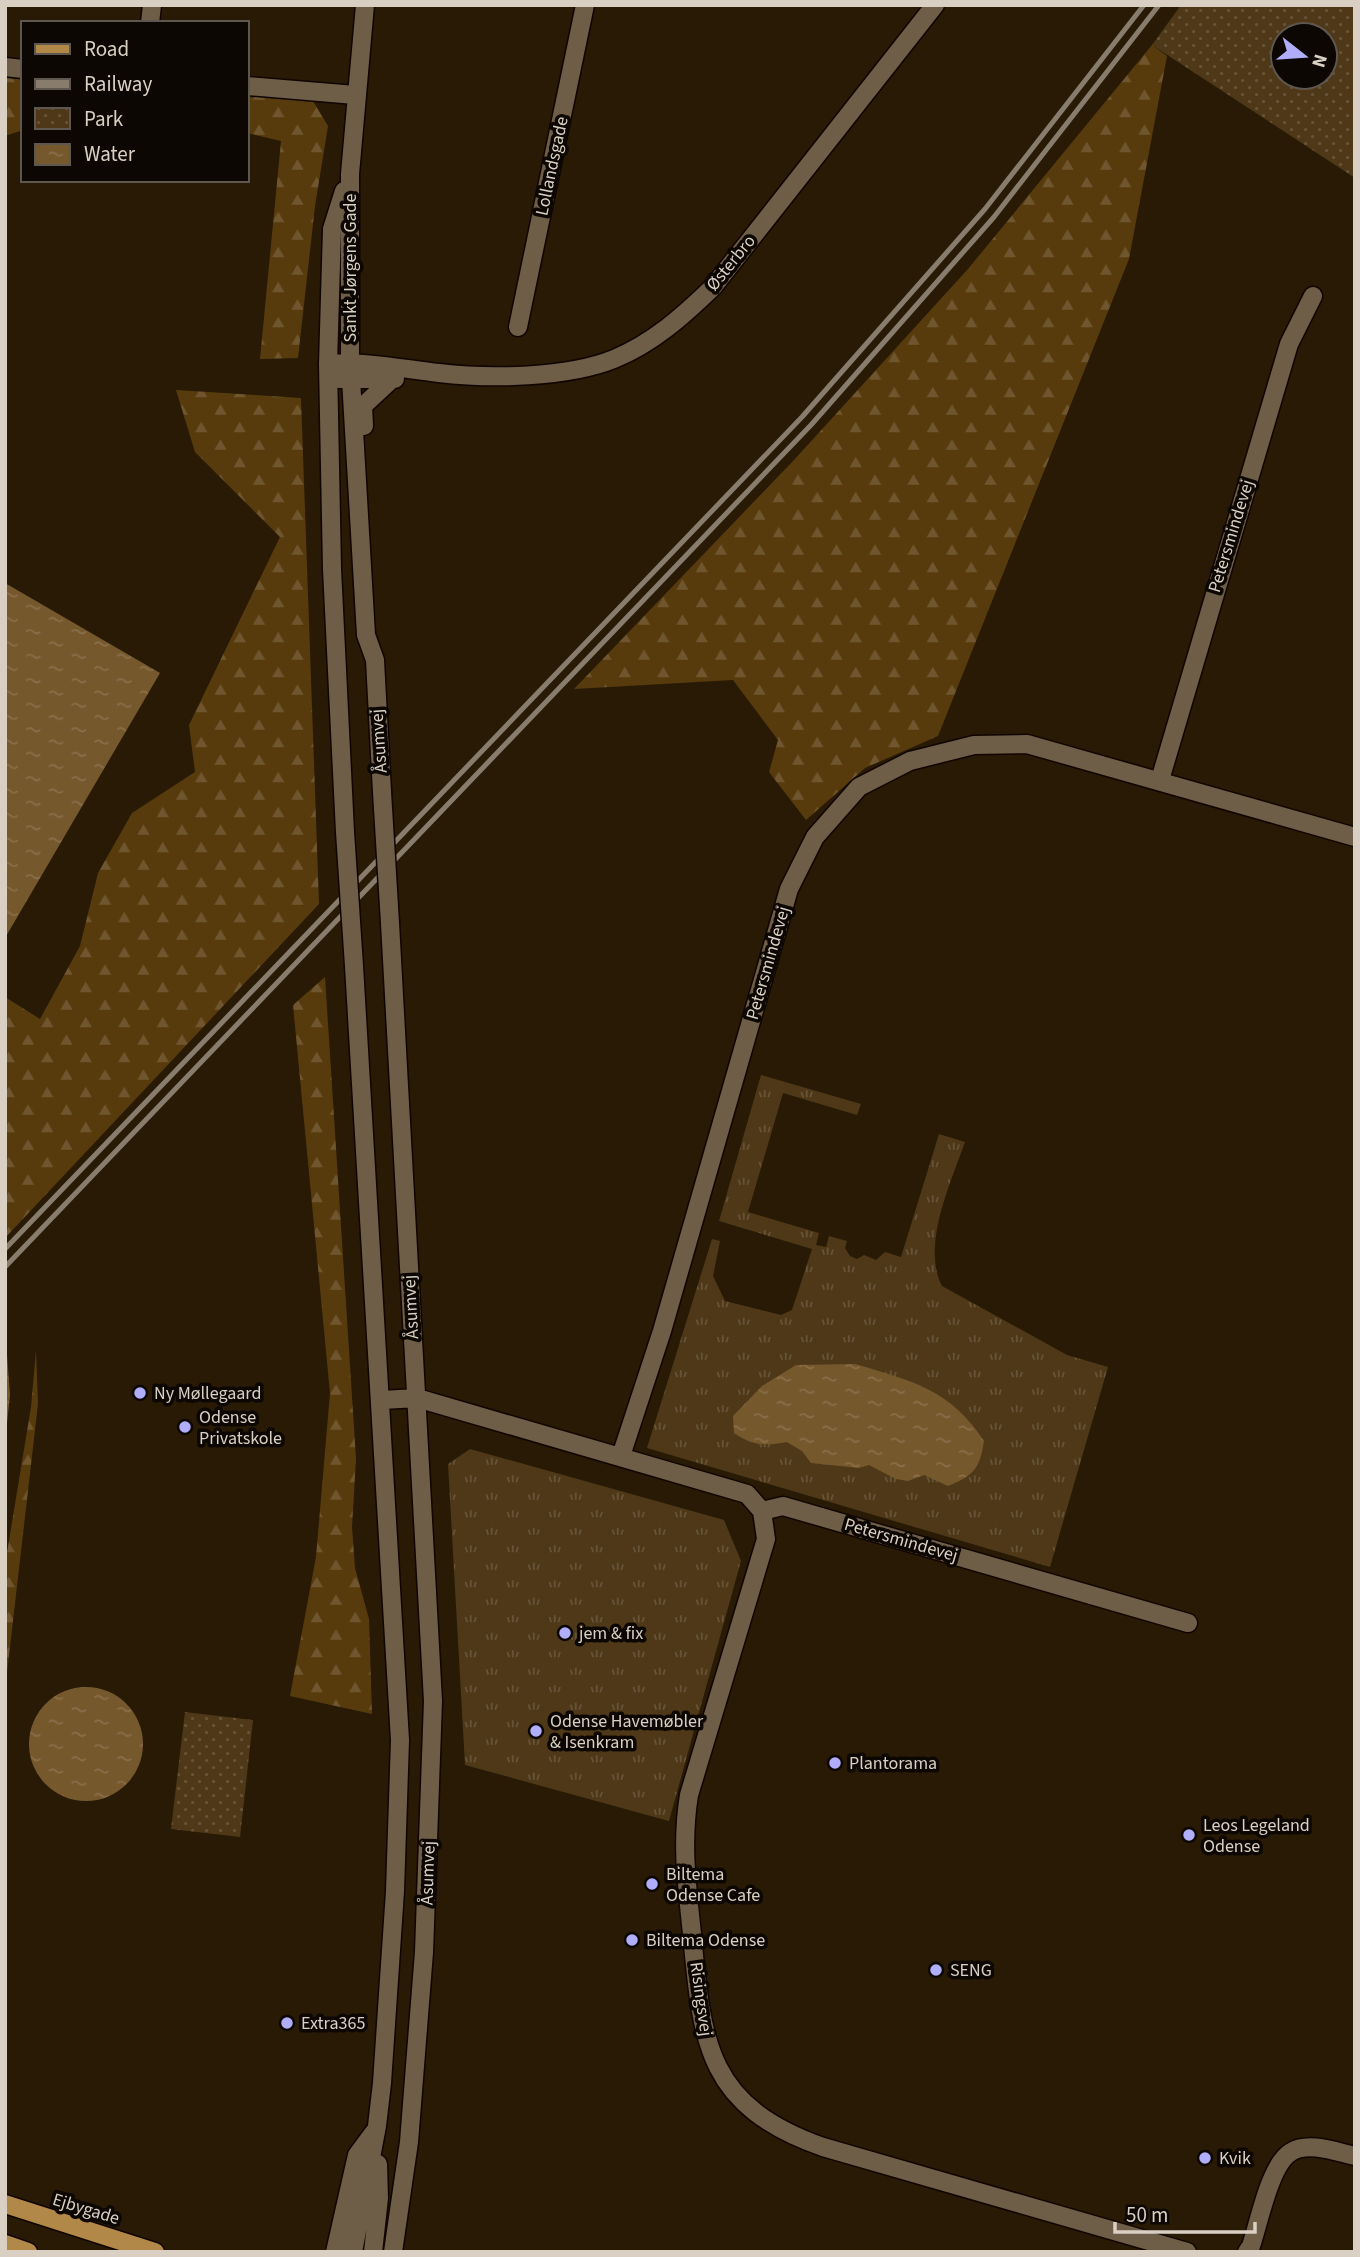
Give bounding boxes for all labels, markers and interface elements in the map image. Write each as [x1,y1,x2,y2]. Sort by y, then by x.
legend [21,21,248,182]
north arrow [1269,21,1339,91]
text: Road [84,34,129,64]
text: N [1304,51,1334,71]
text: Railway [84,69,152,99]
text: Park [84,104,124,134]
street label: Lollandsgade [529,114,575,218]
text: Water [84,139,136,169]
street label: Sankt Jørgens Gade [338,193,363,343]
street label: Østerbro [701,230,761,296]
street label: Petersmindevej [1202,476,1260,596]
street label: Åsumvej [364,708,394,774]
street label: Petersmindevej [740,903,796,1023]
street label: Åsumvej [397,1274,425,1340]
place label: Ny Møllegaard [154,1381,261,1406]
marker: Ny Møllegaard [132,1385,148,1401]
place label: Odense Privatskole [199,1405,282,1451]
marker: Odense Privatskole [177,1419,193,1435]
street label: Petersmindevej [841,1512,961,1568]
place label: jem & fix [578,1621,643,1646]
marker: jem & fix [557,1625,573,1641]
place label: Odense Havemøbler & Isenkram [550,1709,704,1755]
marker: Odense Havemøbler & Isenkram [528,1723,544,1739]
place label: Plantorama [849,1751,937,1776]
marker: Plantorama [827,1755,843,1771]
place label: Leos Legeland Odense [1203,1813,1310,1859]
marker: Leos Legeland Odense [1181,1827,1197,1843]
street label: Åsumvej [414,1840,442,1906]
place label: Biltema Odense Cafe [666,1862,760,1908]
marker: Biltema Odense Cafe [644,1876,660,1892]
place label: Biltema Odense [646,1928,765,1953]
marker: Biltema Odense [624,1932,640,1948]
place label: SENG [950,1958,992,1983]
street label: Risingsvej [683,1960,719,2038]
marker: SENG [928,1962,944,1978]
place label: Extra365 [301,2011,365,2036]
marker: Extra365 [279,2015,295,2031]
place label: Kvik [1219,2146,1251,2171]
marker: Kvik [1197,2150,1213,2166]
street label: Ejbygade [49,2187,123,2231]
scale bar [1115,2190,1255,2234]
text: 50 m [1126,2200,1168,2230]

